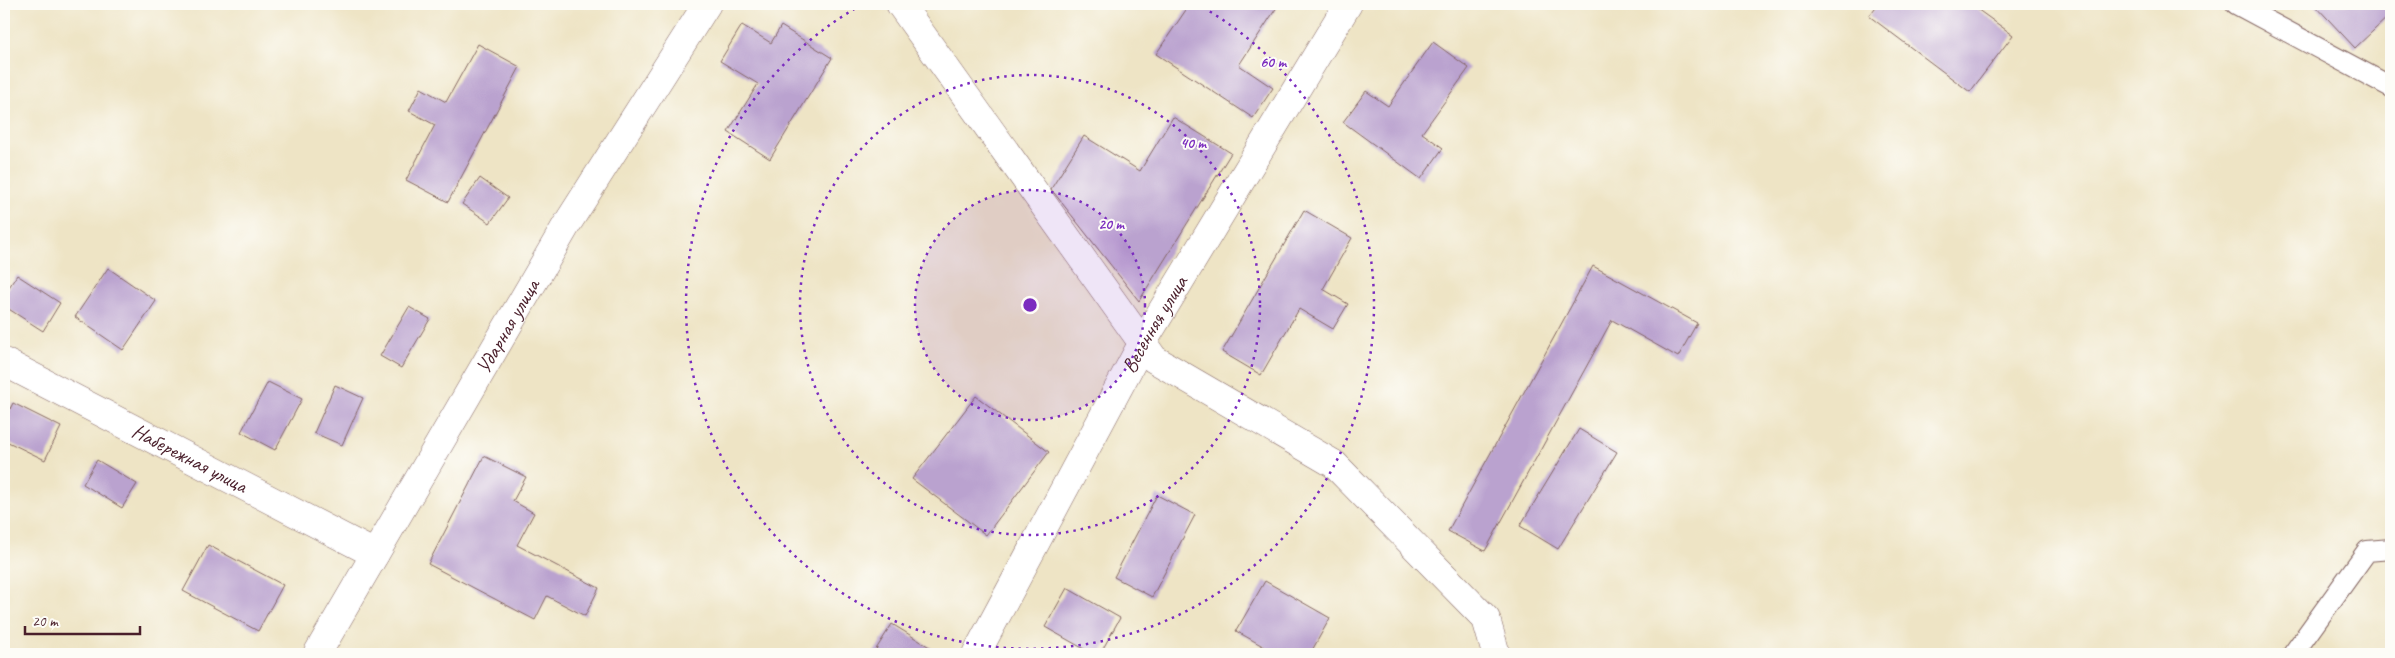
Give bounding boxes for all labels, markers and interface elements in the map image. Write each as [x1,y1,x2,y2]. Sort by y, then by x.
text: 60 m [1260,53,1287,72]
text: 40 m [1180,134,1207,153]
text: 20 m [1098,215,1125,234]
street label: Весенняя улица [1116,269,1194,377]
street label: Ударная улица [470,273,546,378]
centre of rings [1021,296,1039,314]
street label: Набережная улица [128,418,253,499]
scale bar [25,603,140,635]
text: 20 m [32,612,59,631]

